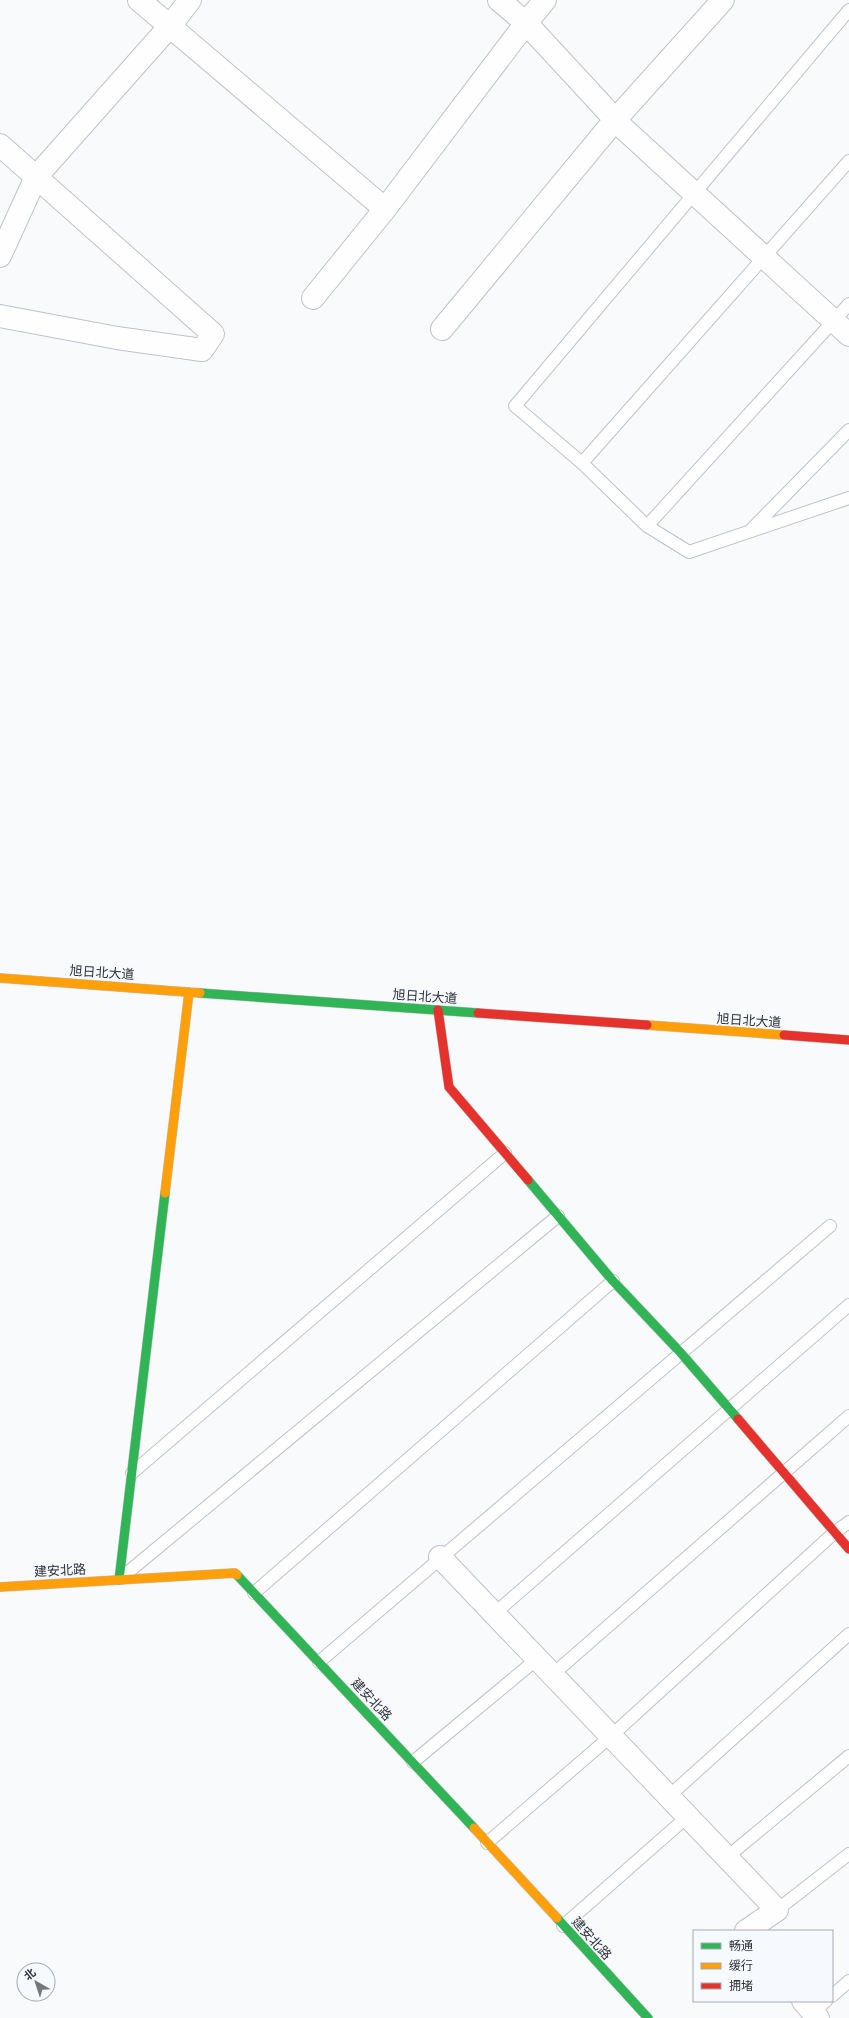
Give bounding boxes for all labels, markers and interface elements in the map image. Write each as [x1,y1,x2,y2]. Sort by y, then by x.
street label: 旭日北大道 [69,962,135,983]
street label: 旭日北大道 [392,986,458,1007]
street label: 旭日北大道 [716,1010,782,1031]
street label: 建安北路 [34,1561,86,1580]
street label: 建安北路 [348,1675,396,1724]
street label: 建安北路 [568,1913,615,1963]
legend [693,1930,833,2002]
text: 畅通 [729,1938,753,1954]
text: 缓行 [729,1958,753,1974]
north arrow [16,1962,56,2002]
text: 北 [21,1965,38,1983]
text: 拥堵 [729,1978,753,1994]

